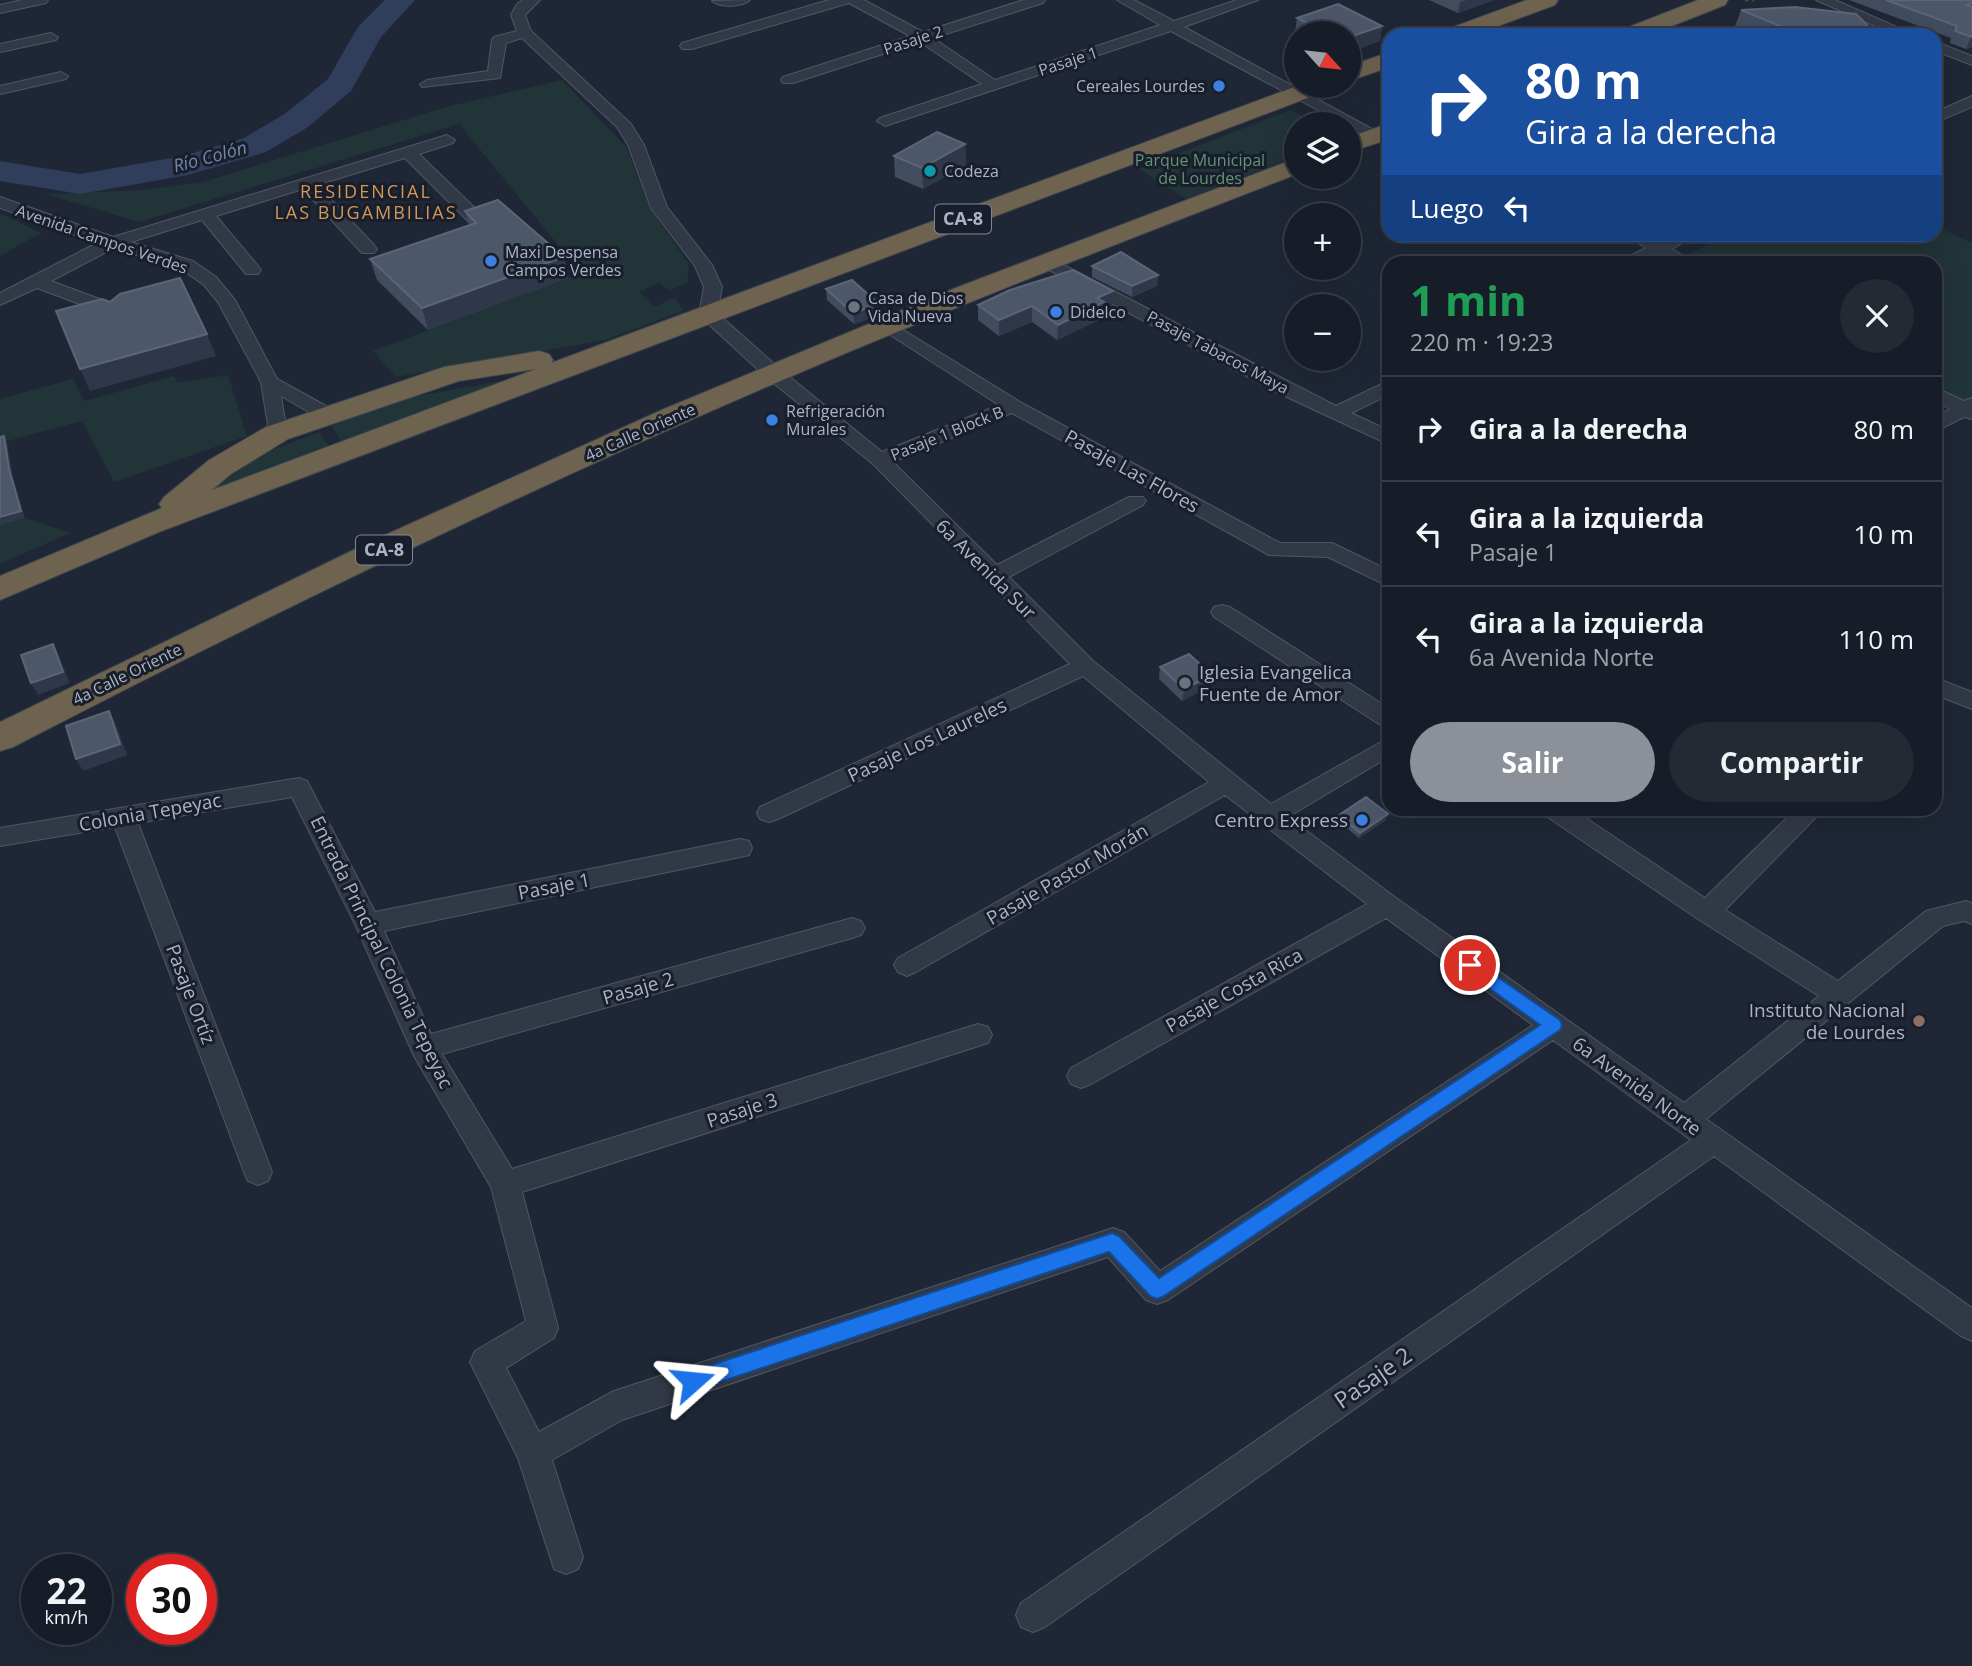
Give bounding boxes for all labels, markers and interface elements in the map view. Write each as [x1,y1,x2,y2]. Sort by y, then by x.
street label: Pasaje 2 [880,20,946,60]
north arrow [1284,21,1362,98]
map controls [1284,21,1361,371]
street label: Pasaje 1 [1035,41,1101,81]
text: 80 m [1525,47,1642,113]
icon: right [1410,56,1501,147]
place label: Cereales Lourdes [1076,75,1205,97]
marker: Cereales Lourdes [1211,78,1227,94]
text: Gira a la derecha [1525,110,1777,153]
button: layers [1284,112,1361,189]
water label: Río Colón [170,135,249,177]
park label: Parque Municipal de Lourdes [1135,149,1265,189]
place label: Codeza [944,160,999,182]
marker: Codeza [922,163,938,179]
district label: RESIDENCIAL LAS BUGAMBILIAS [274,179,458,224]
icon: left [1498,189,1536,227]
text: Luego [1410,190,1484,226]
street label: Avenida Campos Verdes [13,199,191,279]
button: + [1284,203,1361,280]
road number: CA-8 [935,204,991,233]
place label: Maxi Despensa Campos Verdes [505,241,621,281]
marker: Maxi Despensa Campos Verdes [483,253,499,269]
text: 1 min [1410,271,1527,328]
button: close [1840,279,1914,353]
place label: Casa de Dios Vida Nueva [868,287,963,327]
button: − [1284,294,1361,371]
marker: Casa de Dios Vida Nueva [846,299,862,315]
place label: Didelco [1070,301,1126,323]
marker: Didelco [1048,304,1064,320]
street label: Pasaje Tabacos Maya [1143,305,1293,399]
text: 220 m · 19:23 [1410,326,1553,358]
street label: 4a Calle Oriente [581,398,699,466]
place label: Refrigeración Murales [786,400,885,440]
street label: Pasaje 1 Block B [887,400,1007,466]
icon: right [1410,410,1448,448]
text: Gira a la derecha [1469,411,1688,447]
text: 80 m [1853,411,1914,447]
marker: Refrigeración Murales [764,412,780,428]
street label: Pasaje Las Flores [1060,423,1204,519]
text: Gira a la izquierda [1469,500,1704,536]
street label: 6a Avenida Sur [930,513,1042,625]
icon: left [1410,515,1448,553]
text: 10 m [1853,516,1914,552]
road number: CA-8 [356,536,412,564]
text: Pasaje 1 [1469,536,1557,568]
text: Gira a la izquierda [1469,605,1704,641]
icon: left [1410,620,1448,658]
text: 110 m [1839,621,1914,657]
street label: 4a Calle Oriente [69,638,185,710]
text: 6a Avenida Norte [1469,641,1654,673]
place label: Iglesia Evangelica Fuente de Amor [1199,659,1352,707]
marker: Iglesia Evangelica Fuente de Amor [1177,675,1193,691]
street label: Pasaje Los Laureles [843,692,1011,788]
button: Salir [1410,722,1655,802]
button: Compartir [1669,722,1914,802]
street label: Colonia Tepeyac [77,787,223,837]
place label: Centro Express [1214,807,1348,833]
street label: Entrada Principal Colonia Tepeyac [305,811,459,1093]
marker: Centro Express [1354,812,1370,828]
street label: Pasaje Pastor Morán [981,817,1153,931]
street label: Pasaje 1 [516,866,592,906]
pin [1440,935,1500,995]
street label: Pasaje Ortíz [160,940,222,1048]
street label: Pasaje Costa Rica [1161,942,1307,1038]
icon: arrive [1451,946,1489,984]
street label: Pasaje 2 [599,965,677,1011]
place label: Instituto Nacional de Lourdes [1749,997,1905,1045]
marker: Instituto Nacional de Lourdes [1911,1013,1927,1029]
street label: 6a Avenida Norte [1567,1031,1707,1141]
street label: Pasaje 3 [703,1086,781,1134]
street label: Pasaje 2 [1327,1339,1418,1416]
position arrow [656,1344,730,1418]
speed limit sign: 30 [126,1554,217,1645]
text: 22 [46,1567,87,1614]
text: km/h [45,1605,88,1629]

